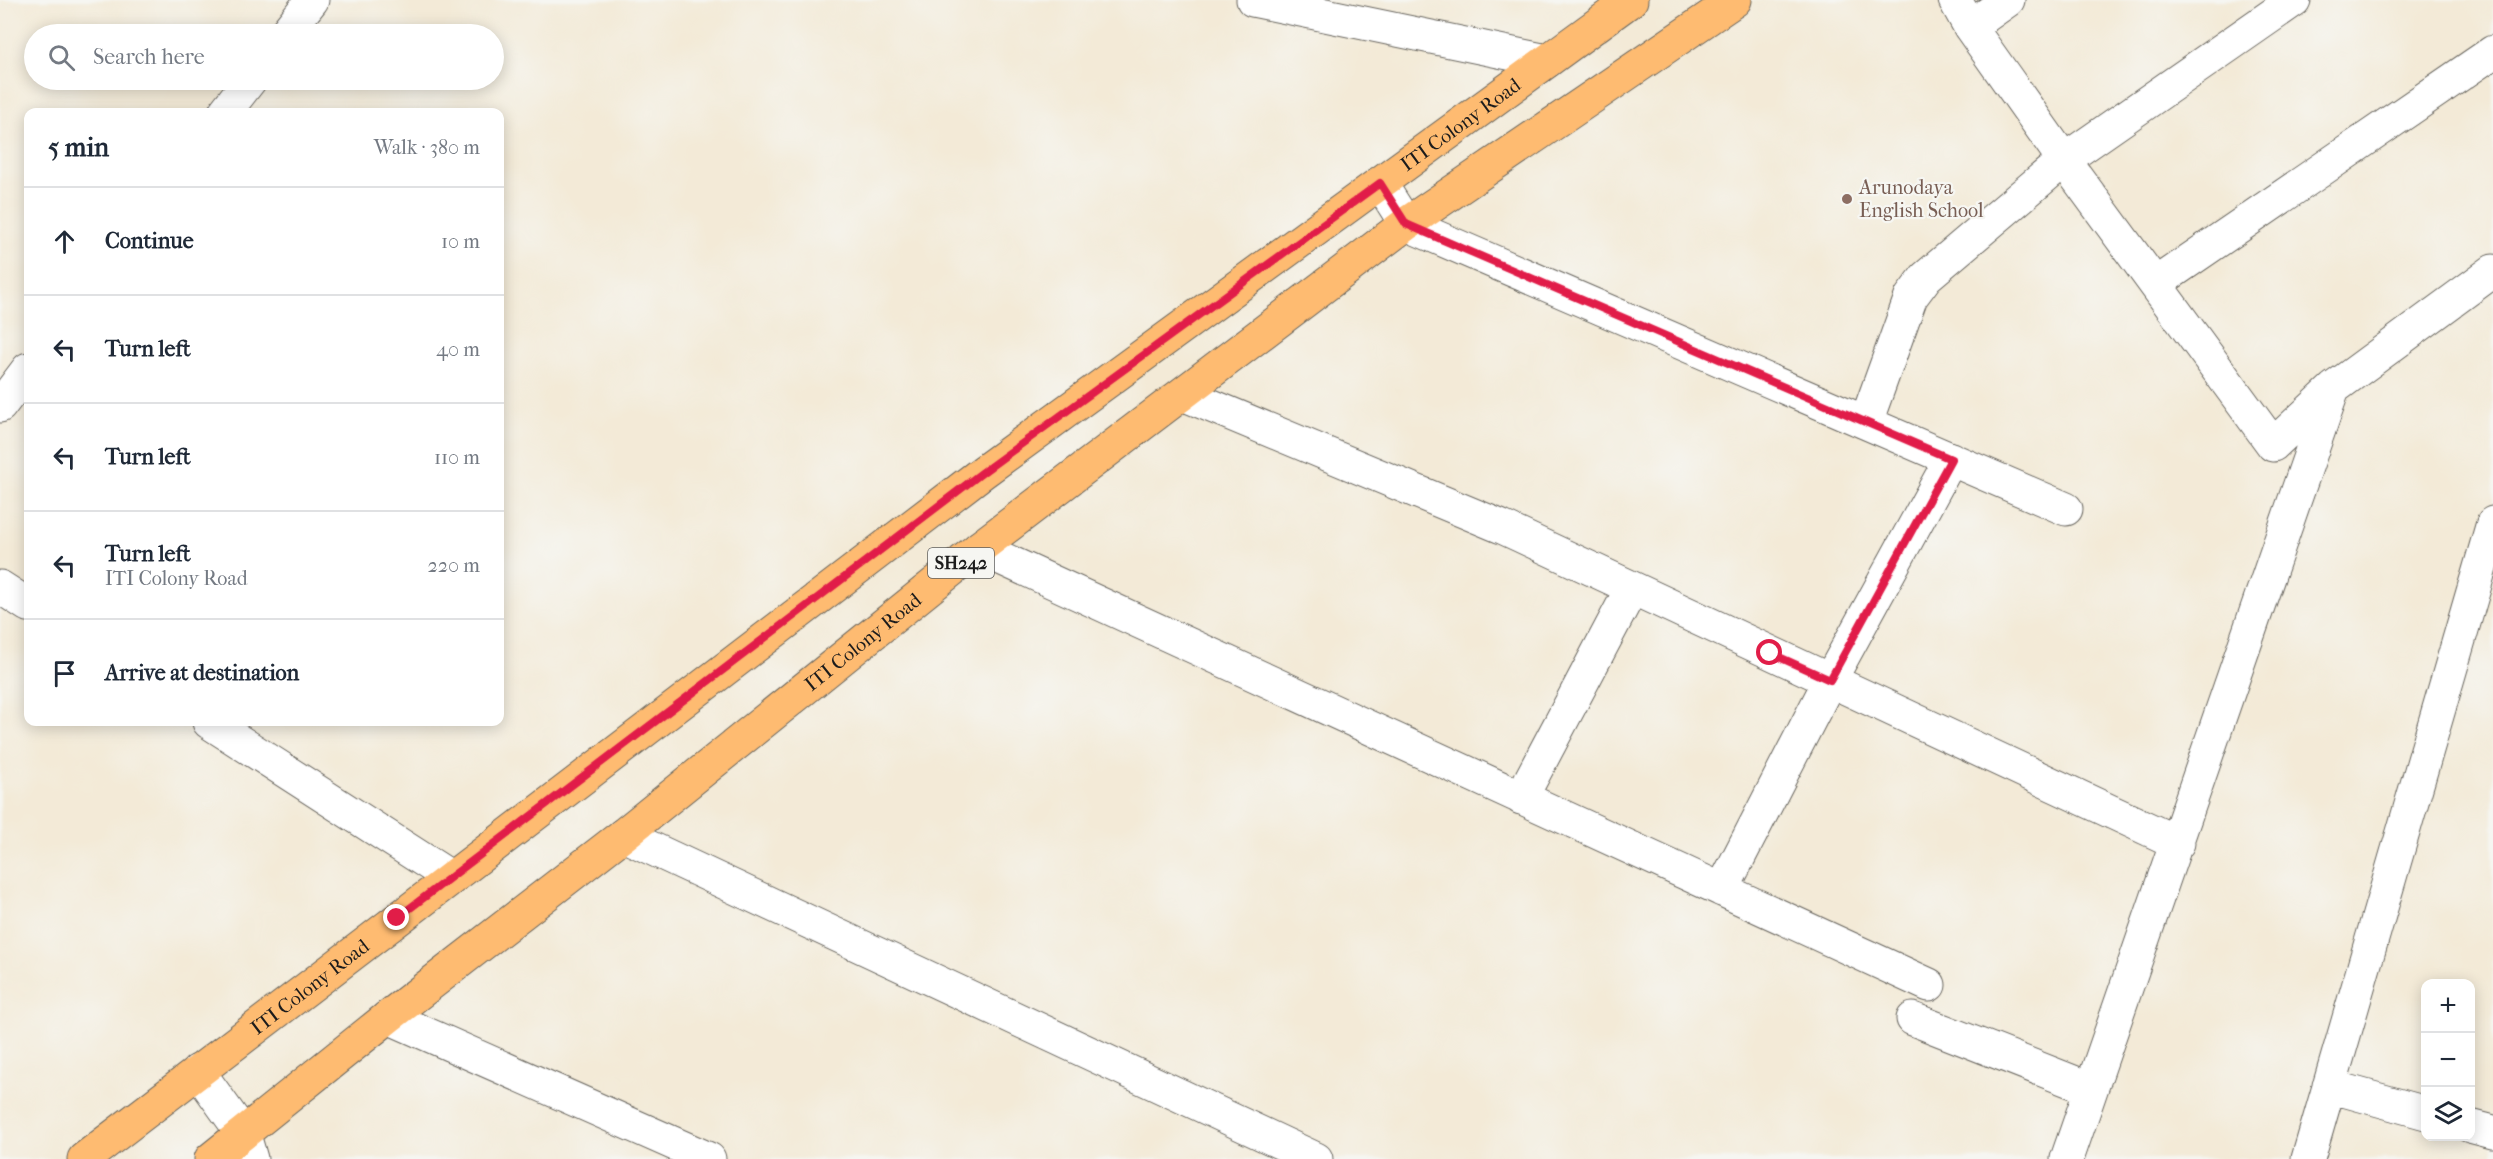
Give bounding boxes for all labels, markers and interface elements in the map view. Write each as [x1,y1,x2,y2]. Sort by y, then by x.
search box [24,24,504,90]
icon: search [45,41,78,74]
text: Search here [93,44,205,70]
street label: ITI Colony Road [1396,72,1526,176]
text: 5 min [48,132,109,163]
text: Walk · 380 m [374,136,480,159]
place label: Arunodaya English School [1858,176,1984,222]
marker: Arunodaya English School [1840,192,1854,206]
icon: ahead [48,225,81,258]
text: Continue [105,228,194,254]
text: 10 m [441,230,480,253]
icon: left [48,333,81,366]
text: Turn left [105,336,191,362]
text: 40 m [436,338,480,361]
icon: left [48,441,81,474]
text: Turn left [105,444,191,470]
text: 110 m [434,446,480,469]
text: Turn left [105,541,191,567]
road number: SH242 [928,548,994,578]
icon: left [48,549,81,582]
text: 220 m [427,554,480,577]
text: ITI Colony Road [105,567,248,590]
street label: ITI Colony Road [800,587,926,696]
route start [1756,639,1782,665]
icon: arrive [48,657,81,690]
text: Arrive at destination [105,660,299,686]
route end [383,904,409,930]
street label: ITI Colony Road [246,933,374,1039]
map controls [2421,979,2475,1141]
button: + [2421,979,2475,1033]
button: − [2421,1033,2475,1087]
button: layers [2421,1087,2475,1141]

